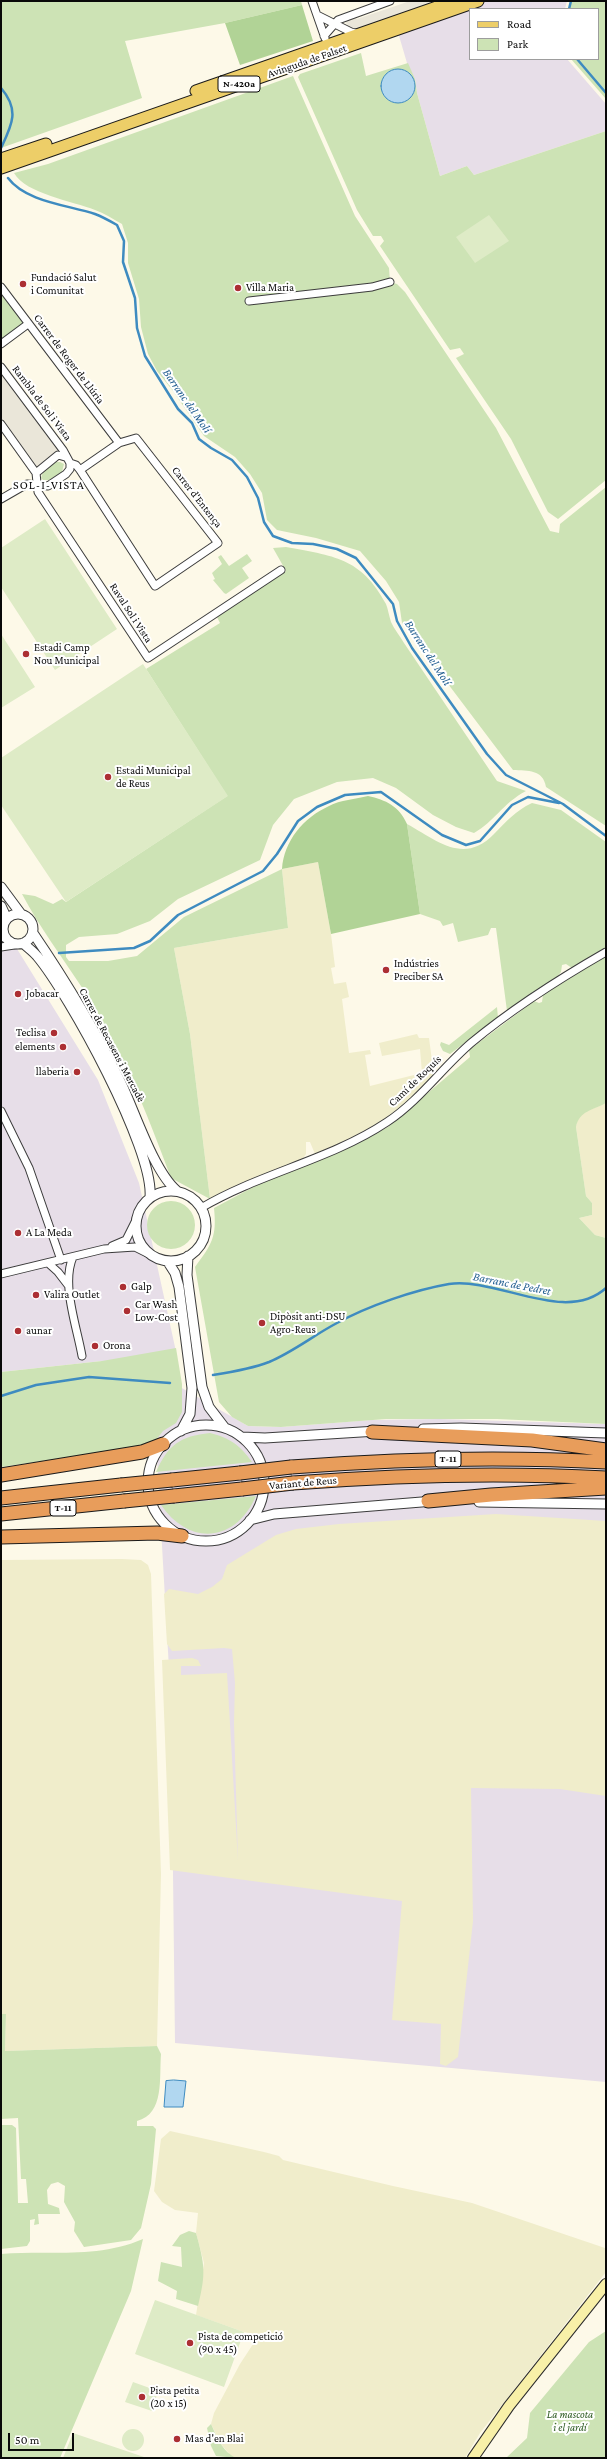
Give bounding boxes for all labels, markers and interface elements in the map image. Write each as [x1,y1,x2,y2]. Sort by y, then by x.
legend [469,8,599,60]
text: Road [507,17,531,31]
text: Park [507,37,528,51]
street label: Avinguda de Falset [266,41,348,81]
road number: N-420a [218,76,260,92]
place label: Fundació Salut i Comunitat [31,271,96,297]
marker: Fundació Salut i Comunitat [18,279,28,289]
place label: Villa Maria [246,281,294,295]
marker: Villa Maria [233,283,243,293]
street label: Carrer de Roger de Llúria [31,312,107,406]
street label: Rambla de Sol i Vista [9,363,75,443]
water label: Barranc del Molí [160,366,214,436]
street label: Carrer d'Entença [169,464,225,530]
district label: SOL-I-VISTA [13,478,85,492]
street label: Raval Sol i Vista [107,581,155,645]
water label: Barranc del Molí [401,618,455,688]
place label: Estadi Camp Nou Municipal [34,641,99,667]
marker: Estadi Camp Nou Municipal [21,649,31,659]
place label: Estadi Municipal de Reus [116,764,191,790]
marker: Estadi Municipal de Reus [103,772,113,782]
place label: Indústries Preciber SA [394,957,443,983]
marker: Indústries Preciber SA [381,965,391,975]
street label: Carrer de Recasens i Mercadè [76,986,148,1104]
place label: Jobacar [26,987,59,1001]
marker: Jobacar [13,989,23,999]
place label: Teclisa [16,1026,46,1040]
marker: Teclisa [49,1028,59,1038]
place label: elements [15,1040,55,1054]
marker: elements [58,1042,68,1052]
street label: Camí de Roquís [386,1053,444,1109]
place label: llaberia [36,1065,69,1079]
marker: llaberia [72,1067,82,1077]
place label: A La Meda [26,1226,72,1240]
marker: A La Meda [13,1228,23,1238]
water label: Barranc de Pedret [472,1269,552,1299]
place label: Galp [131,1280,152,1294]
marker: Galp [118,1282,128,1292]
place label: Valira Outlet [44,1288,100,1302]
marker: Valira Outlet [31,1290,41,1300]
place label: Car Wash Low-Cost [135,1298,178,1324]
marker: Car Wash Low-Cost [122,1306,132,1316]
place label: Dipòsit anti-DSU Agro-Reus [270,1310,345,1336]
marker: Dipòsit anti-DSU Agro-Reus [257,1318,267,1328]
place label: aunar [26,1324,52,1338]
marker: aunar [13,1326,23,1336]
place label: Orona [103,1339,130,1353]
marker: Orona [90,1341,100,1351]
road number: T-11 [435,1451,461,1467]
street label: Variant de Reus [269,1473,337,1493]
road number: T-11 [50,1500,76,1516]
place label: Pista de competició (90 x 45) [198,2330,283,2356]
marker: Pista de competició (90 x 45) [185,2338,195,2348]
place label: Pista petita (20 x 15) [150,2384,199,2410]
marker: Pista petita (20 x 15) [137,2392,147,2402]
park label: La mascota i el jardí [547,2408,593,2434]
scale bar [10,2425,76,2451]
place label: Mas d'en Blai [185,2432,244,2446]
text: 50 m [15,2433,39,2447]
marker: Mas d'en Blai [172,2434,182,2444]

